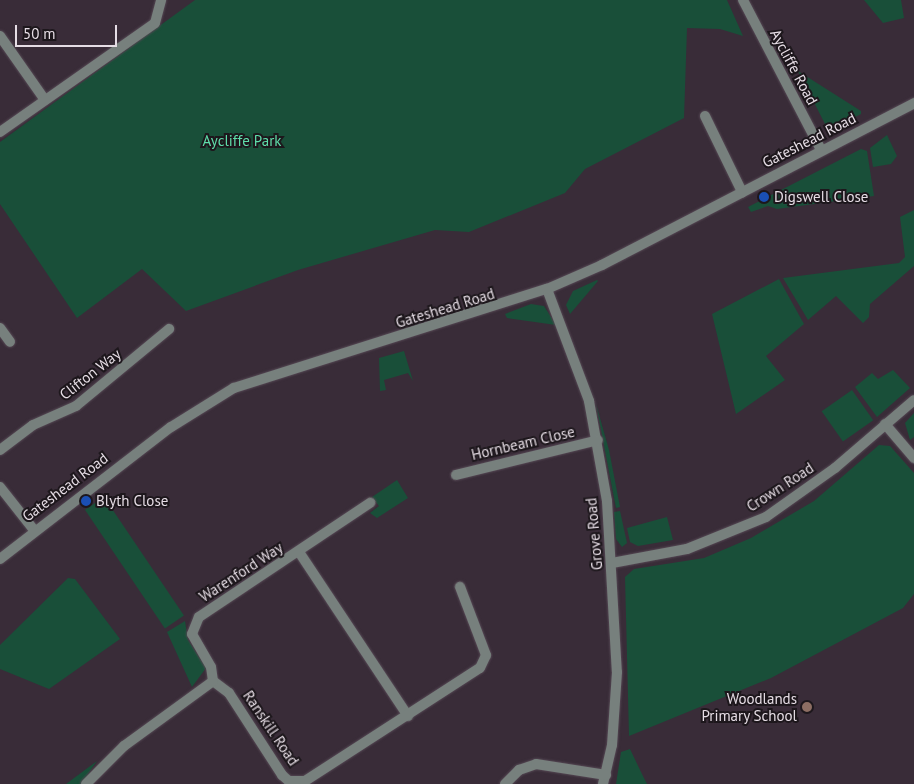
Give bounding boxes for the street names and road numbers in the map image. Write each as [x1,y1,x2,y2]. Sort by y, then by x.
street label: Aycliffe Road [767,26,821,108]
street label: Gateshead Road [759,109,859,171]
street label: Gateshead Road [393,284,497,332]
street label: Clifton Way [56,344,124,404]
street label: Hornbeam Close [469,422,577,464]
street label: Gateshead Road [19,449,111,525]
street label: Crown Road [743,459,817,515]
street label: Grove Road [582,497,606,571]
street label: Warenford Way [196,538,286,606]
street label: Ranskill Road [239,687,303,769]

